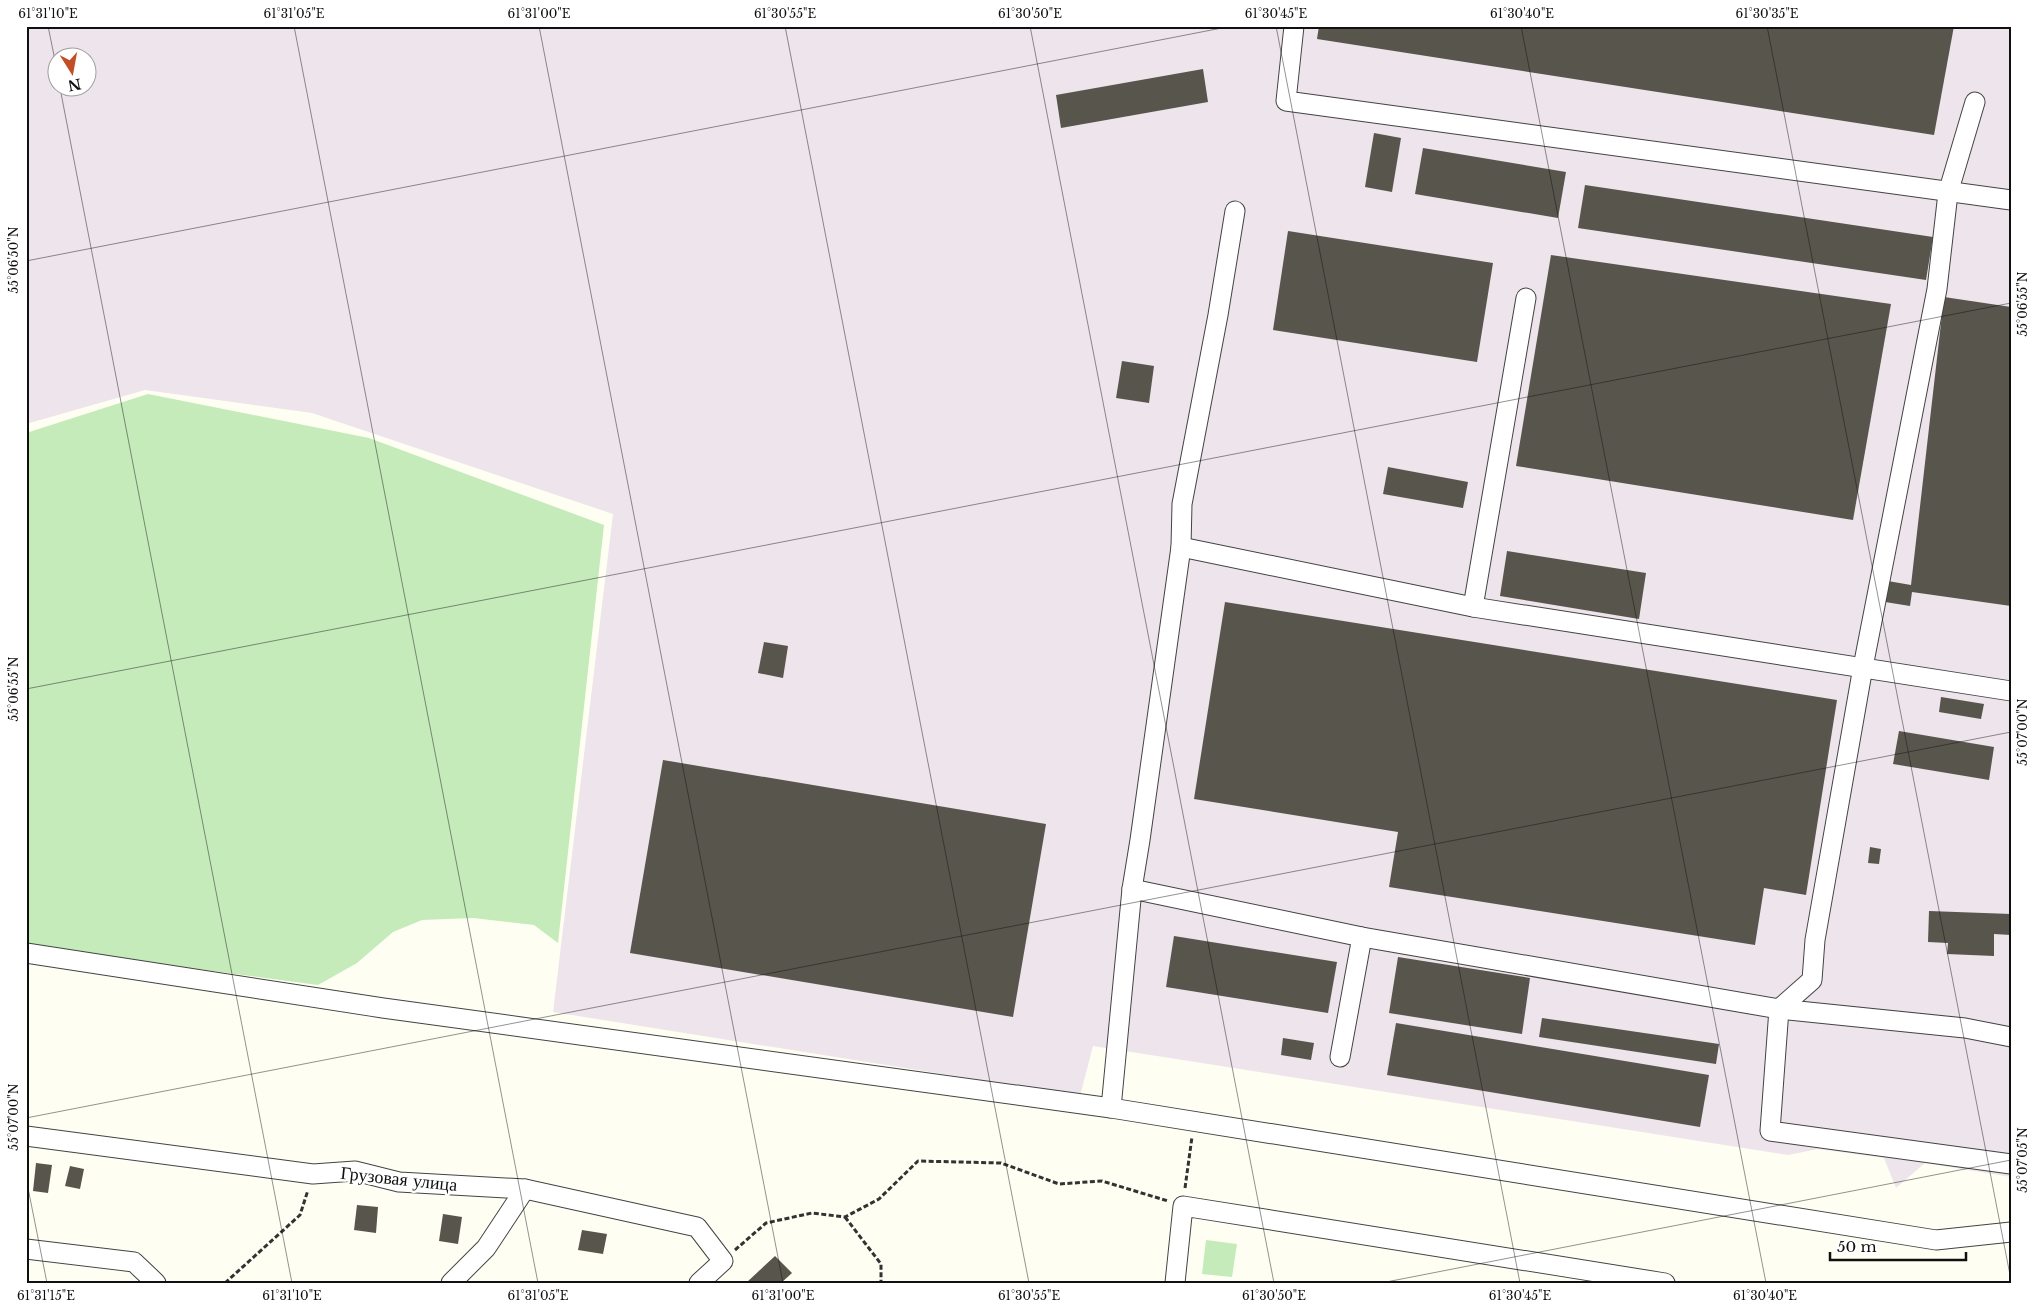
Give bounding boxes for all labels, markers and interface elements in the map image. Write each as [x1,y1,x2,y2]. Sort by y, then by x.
text: 61°31'10"E [18,6,78,21]
text: 61°31'05"E [263,6,325,21]
text: 61°31'00"E [508,6,571,21]
text: 61°30'55"E [754,6,816,21]
text: 61°30'50"E [998,6,1062,21]
text: 61°30'45"E [1245,6,1307,21]
text: 61°30'40"E [1490,6,1554,21]
text: 61°30'35"E [1735,6,1799,21]
north arrow [48,48,98,98]
text: N [66,75,83,95]
text: 55°06'50"N [6,226,21,294]
text: 55°06'55"N [2015,271,2030,337]
text: 55°06'55"N [6,656,21,722]
text: 55°07'00"N [2015,698,2030,766]
text: 55°07'00"N [6,1083,21,1151]
text: 55°07'05"N [2015,1127,2030,1193]
street label: Грузовая улица [340,1162,458,1196]
scale bar [1830,1229,1966,1261]
text: 50 m [1837,1237,1877,1256]
text: 61°31'15"E [17,1288,75,1303]
text: 61°31'10"E [262,1288,322,1303]
text: 61°31'05"E [507,1288,569,1303]
text: 61°31'00"E [752,1288,815,1303]
text: 61°30'55"E [998,1288,1060,1303]
text: 61°30'50"E [1242,1288,1306,1303]
text: 61°30'45"E [1489,1288,1551,1303]
text: 61°30'40"E [1733,1288,1797,1303]

